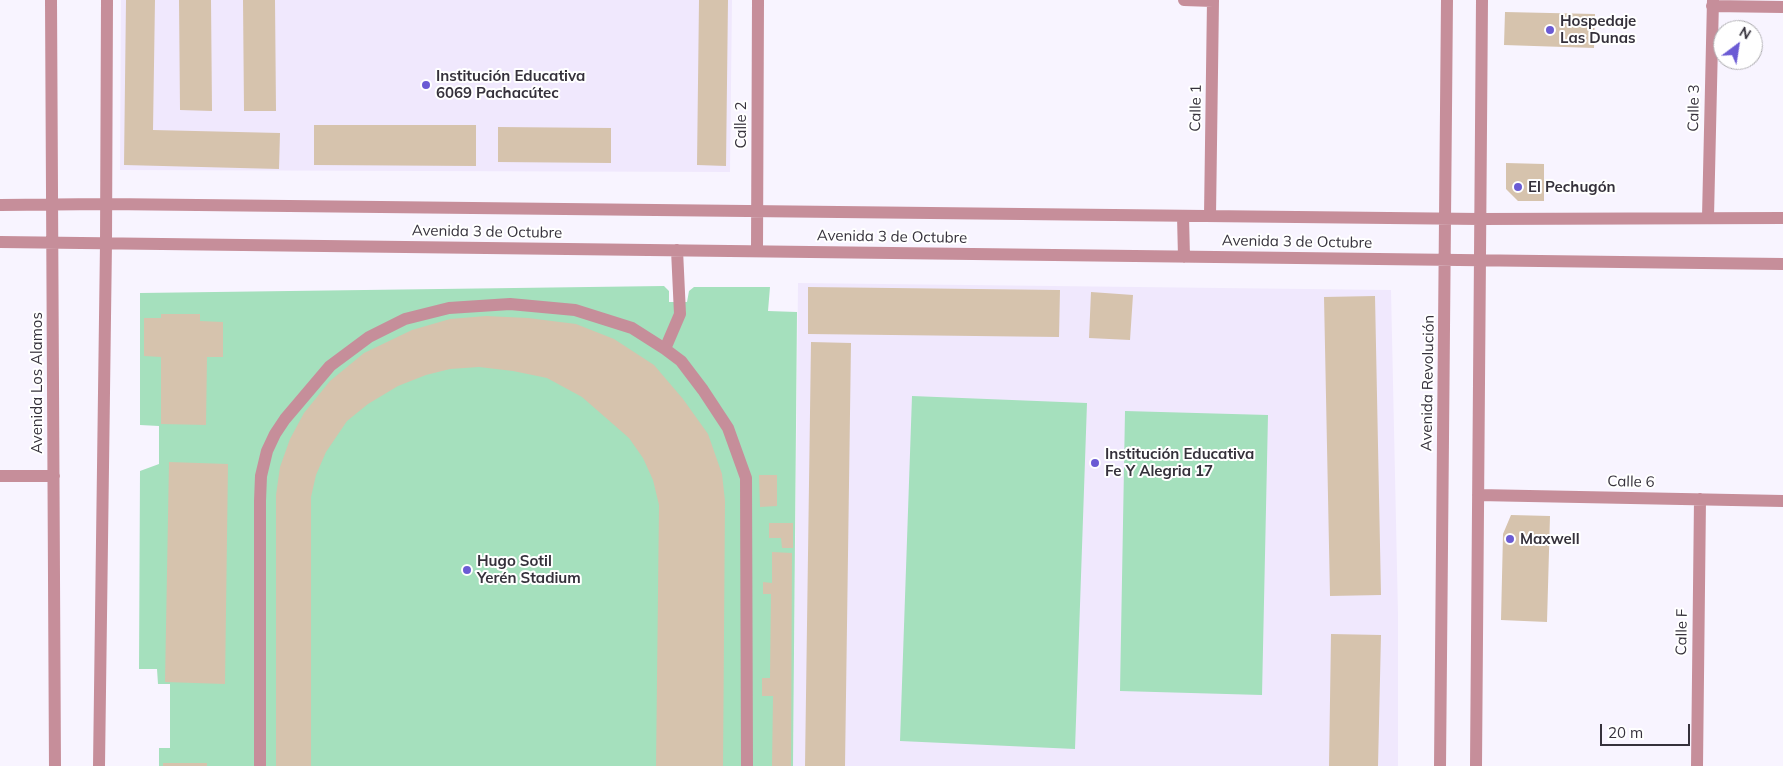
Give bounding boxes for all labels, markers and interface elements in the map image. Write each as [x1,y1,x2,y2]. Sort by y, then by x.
place label: Hospedaje Las Dunas [1560,12,1636,47]
north arrow [1713,20,1763,70]
text: N [1736,23,1754,43]
marker: Hospedaje Las Dunas [1544,24,1556,36]
place label: Institución Educativa 6069 Pachacútec [436,67,585,102]
marker: Institución Educativa 6069 Pachacútec [420,79,432,91]
street label: Calle 1 [1187,84,1205,132]
street label: Calle 3 [1685,84,1703,132]
street label: Calle 2 [732,101,750,149]
place label: El Pechugón [1528,178,1616,196]
marker: El Pechugón [1512,181,1524,193]
street label: Avenida 3 de Octubre [412,222,562,242]
street label: Avenida 3 de Octubre [817,227,967,247]
street label: Avenida 3 de Octubre [1222,232,1372,252]
street label: Avenida Los Alamos [28,312,46,454]
street label: Avenida Revolución [1418,315,1438,451]
place label: Institución Educativa Fe Y Alegria 17 [1105,445,1254,480]
marker: Institución Educativa Fe Y Alegria 17 [1089,457,1101,469]
street label: Calle 6 [1607,473,1655,491]
place label: Maxwell [1520,530,1580,548]
marker: Maxwell [1504,533,1516,545]
place label: Hugo Sotil Yerén Stadium [477,552,581,587]
marker: Hugo Sotil Yerén Stadium [461,564,473,576]
street label: Calle F [1673,609,1691,655]
scale bar [1603,714,1693,746]
text: 20 m [1608,723,1643,742]

